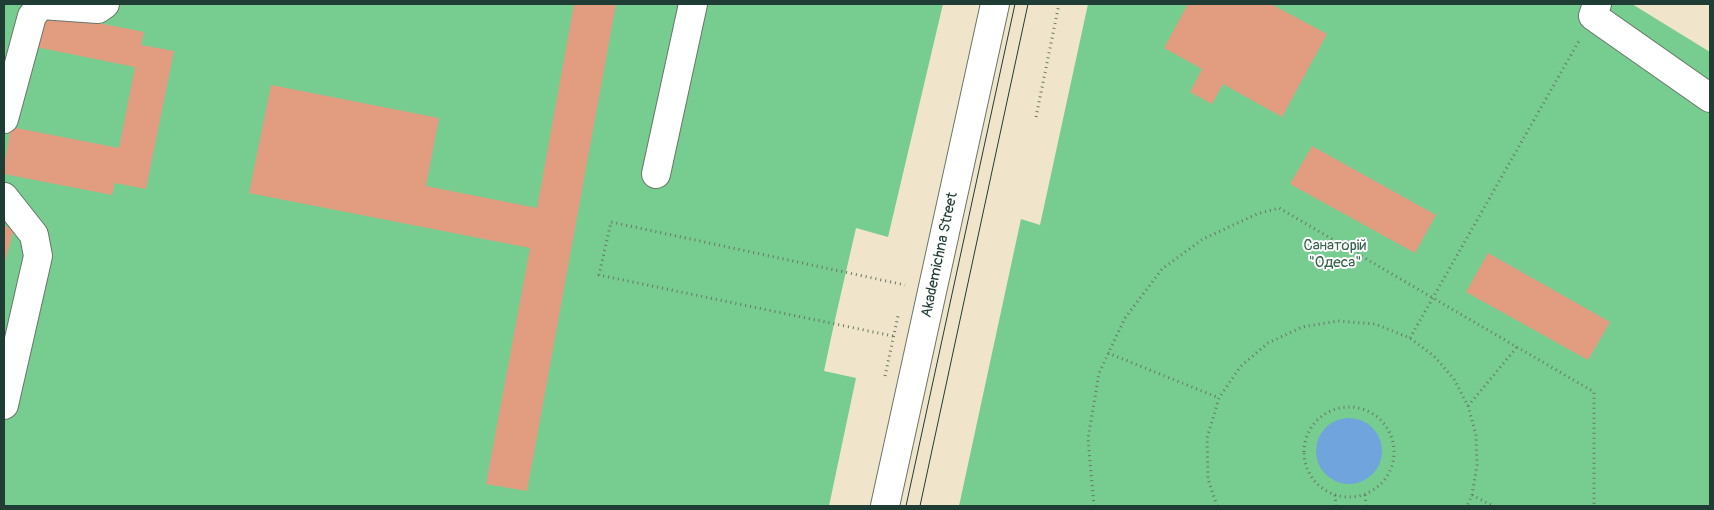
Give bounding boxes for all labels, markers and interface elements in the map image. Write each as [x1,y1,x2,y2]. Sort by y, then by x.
street label: Akademichna Street [918,191,962,319]
park label: Санаторій "Одеса" [1303,237,1367,272]

